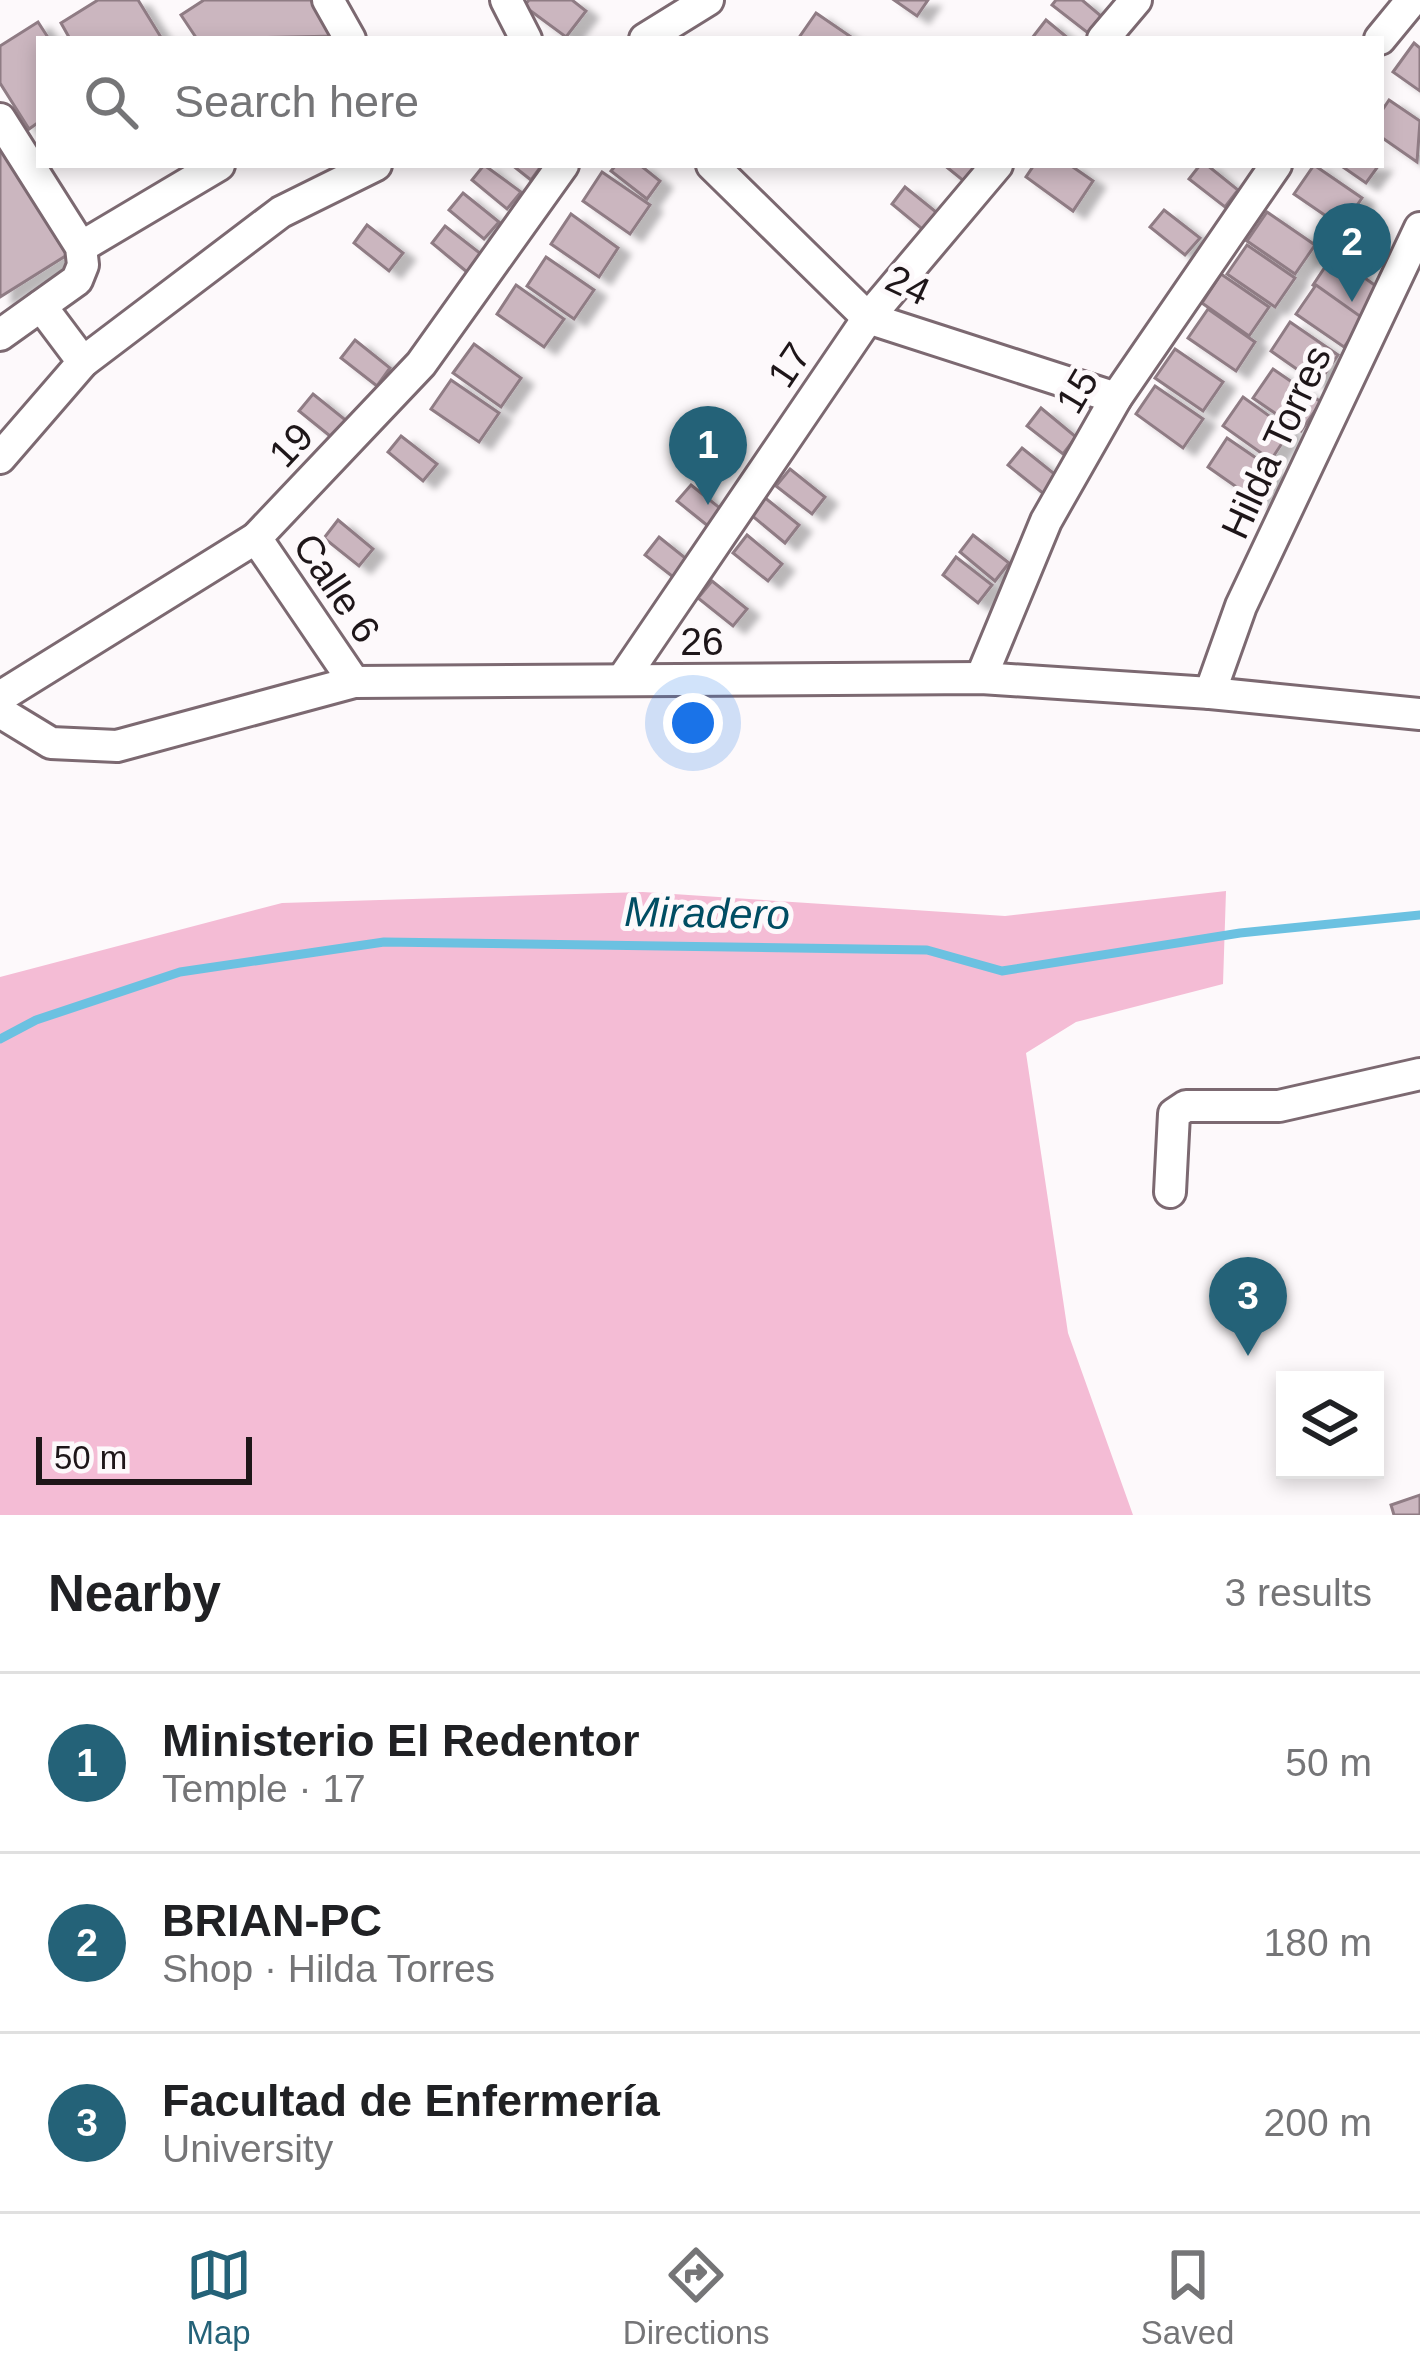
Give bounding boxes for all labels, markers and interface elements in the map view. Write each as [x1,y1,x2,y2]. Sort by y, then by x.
search box [36,36,1384,168]
icon: search [78,69,144,135]
text: Search here [174,76,419,127]
pin: 2 [1313,203,1391,302]
street label: 24 [879,256,937,314]
street label: 17 [759,335,819,395]
street label: Hilda Torres [1213,339,1339,545]
street label: 15 [1047,361,1107,421]
pin: 1 [669,406,747,505]
street label: 19 [260,414,322,476]
street label: Calle 6 [285,526,389,650]
street label: 26 [680,620,724,663]
your location [663,693,723,753]
water label: Miradero [624,888,790,938]
pin: 3 [1209,1257,1287,1356]
map controls [1276,1371,1384,1479]
button: layers [1276,1371,1384,1479]
scale bar [36,1431,252,1484]
text: 50 m [54,1439,127,1476]
text: Nearby [48,1565,221,1622]
text: 3 results [1225,1571,1372,1614]
text: Ministerio El Redentor [162,1715,640,1766]
text: 1 [76,1741,98,1784]
text: 50 m [1285,1741,1372,1784]
text: Temple · 17 [162,1767,366,1810]
text: BRIAN-PC [162,1895,382,1946]
text: 2 [76,1921,98,1964]
text: 180 m [1264,1921,1372,1964]
text: Shop · Hilda Torres [162,1947,495,1990]
text: Facultad de Enfermería [162,2075,660,2126]
text: 3 [76,2101,98,2144]
text: 200 m [1264,2101,1372,2144]
text: University [162,2127,333,2170]
tab: Map [186,2242,252,2352]
tab: Directions [623,2242,770,2352]
tab: Saved [1141,2242,1234,2352]

